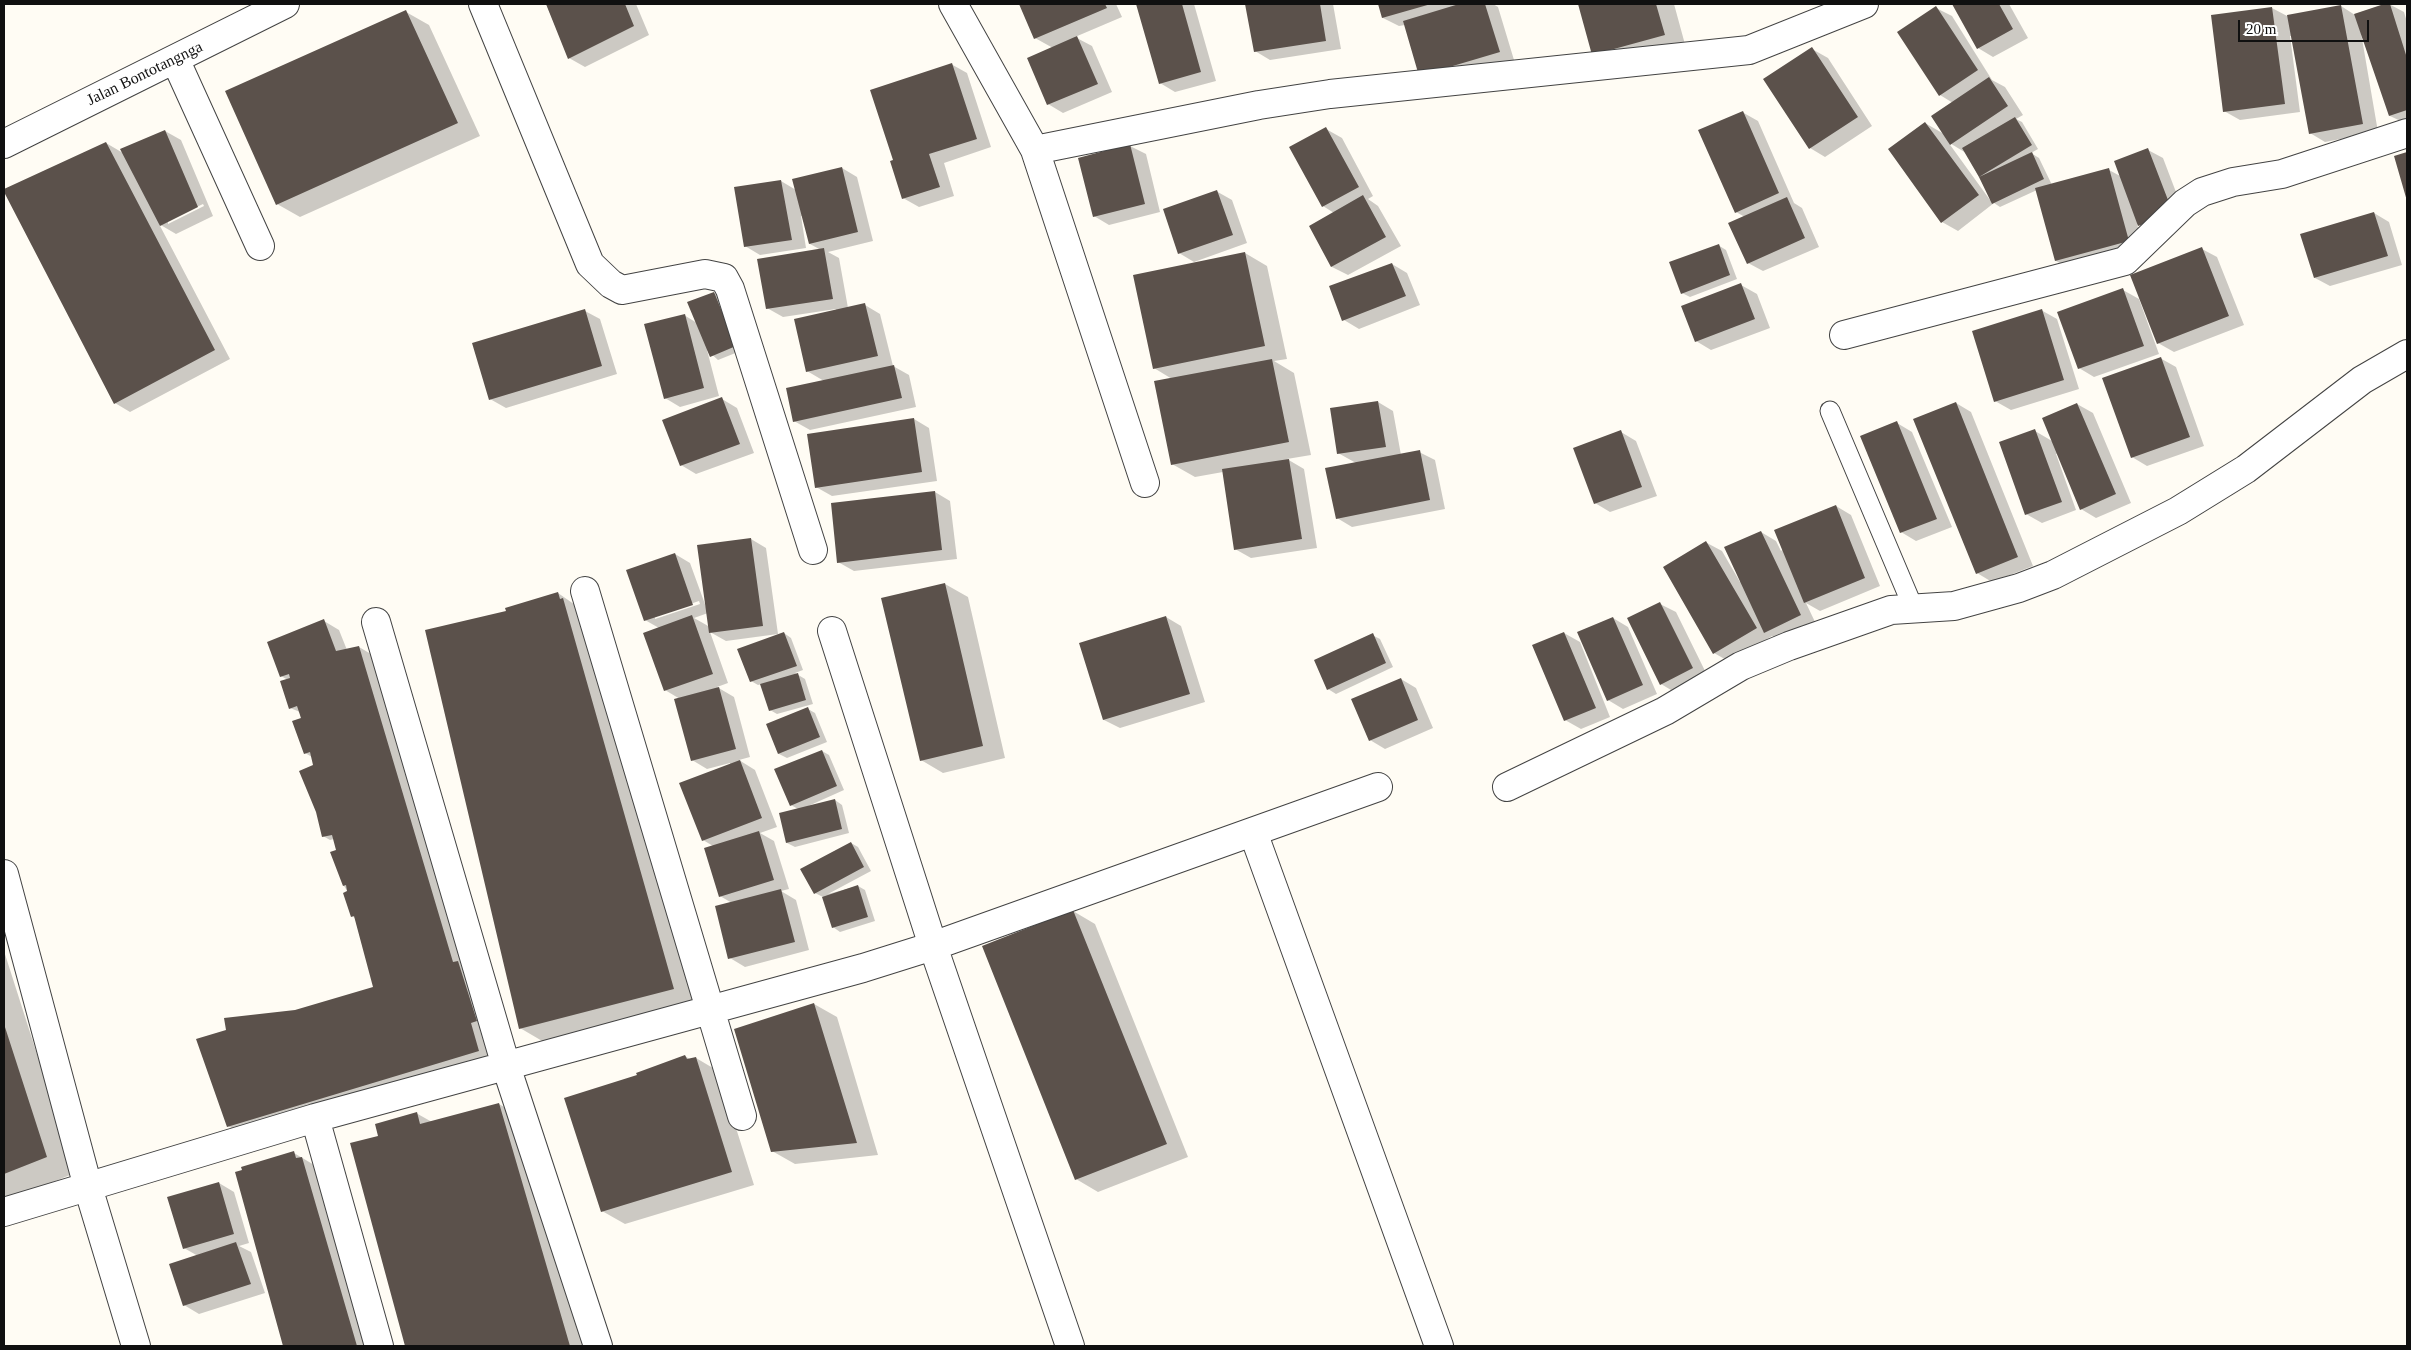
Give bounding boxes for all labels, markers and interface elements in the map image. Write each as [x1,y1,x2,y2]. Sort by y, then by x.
scale bar [2241,10,2372,42]
text: 20 m [2246,21,2276,37]
street label: Jalan Bontotangnga [84,38,206,110]

